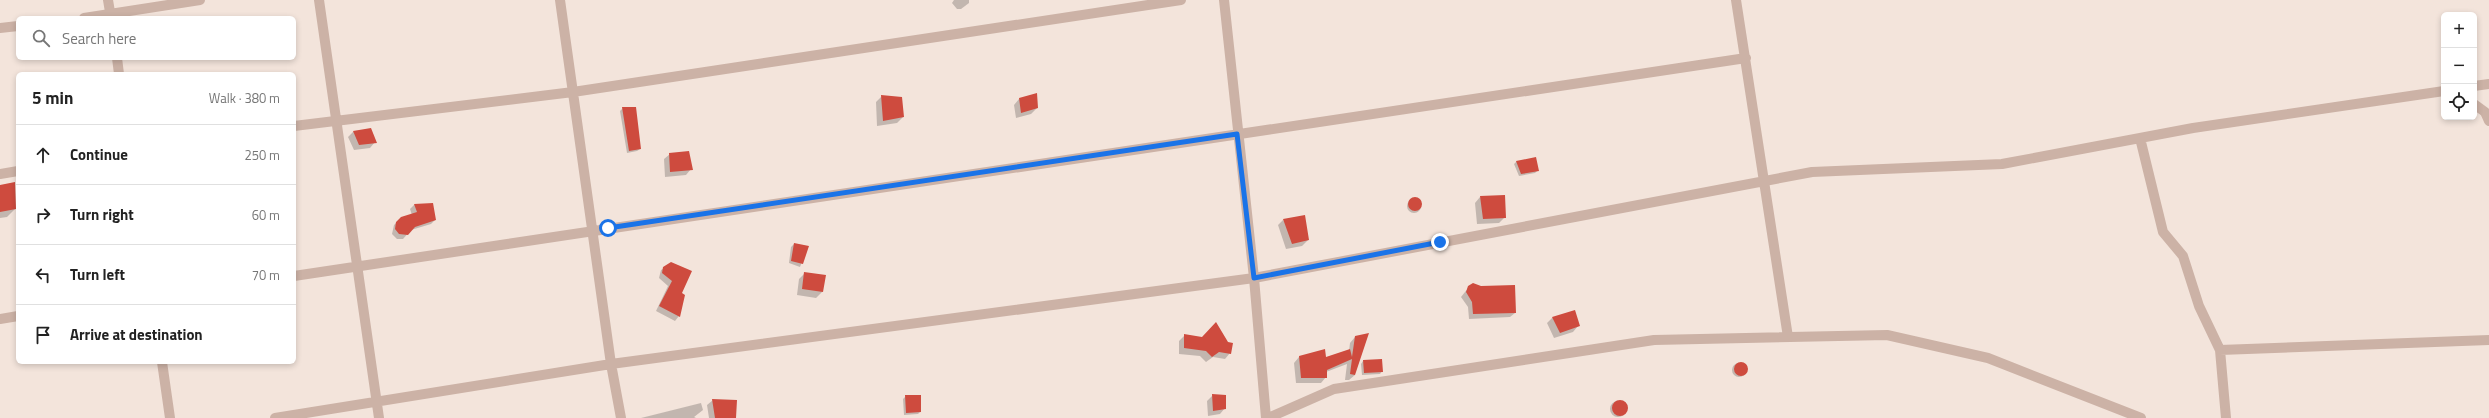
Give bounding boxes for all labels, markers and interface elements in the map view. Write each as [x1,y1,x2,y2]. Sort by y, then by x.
map controls [2441,12,2477,120]
button: + [2441,12,2477,48]
search box [16,16,296,60]
icon: search [30,27,52,49]
text: Search here [62,27,136,50]
button: − [2441,48,2477,84]
button: locate [2441,84,2477,120]
text: 5 min [32,85,73,111]
text: Walk · 380 m [209,88,280,108]
text: Continue [70,143,128,166]
icon: ahead [32,144,54,166]
text: 250 m [244,145,280,165]
text: Turn right [70,203,134,226]
icon: right [32,204,54,226]
text: 60 m [252,205,280,225]
route start [599,219,617,237]
route end [1431,233,1449,251]
text: Turn left [70,263,125,286]
icon: left [32,264,54,286]
text: 70 m [252,265,280,285]
text: Arrive at destination [70,323,203,346]
icon: arrive [32,324,54,346]

